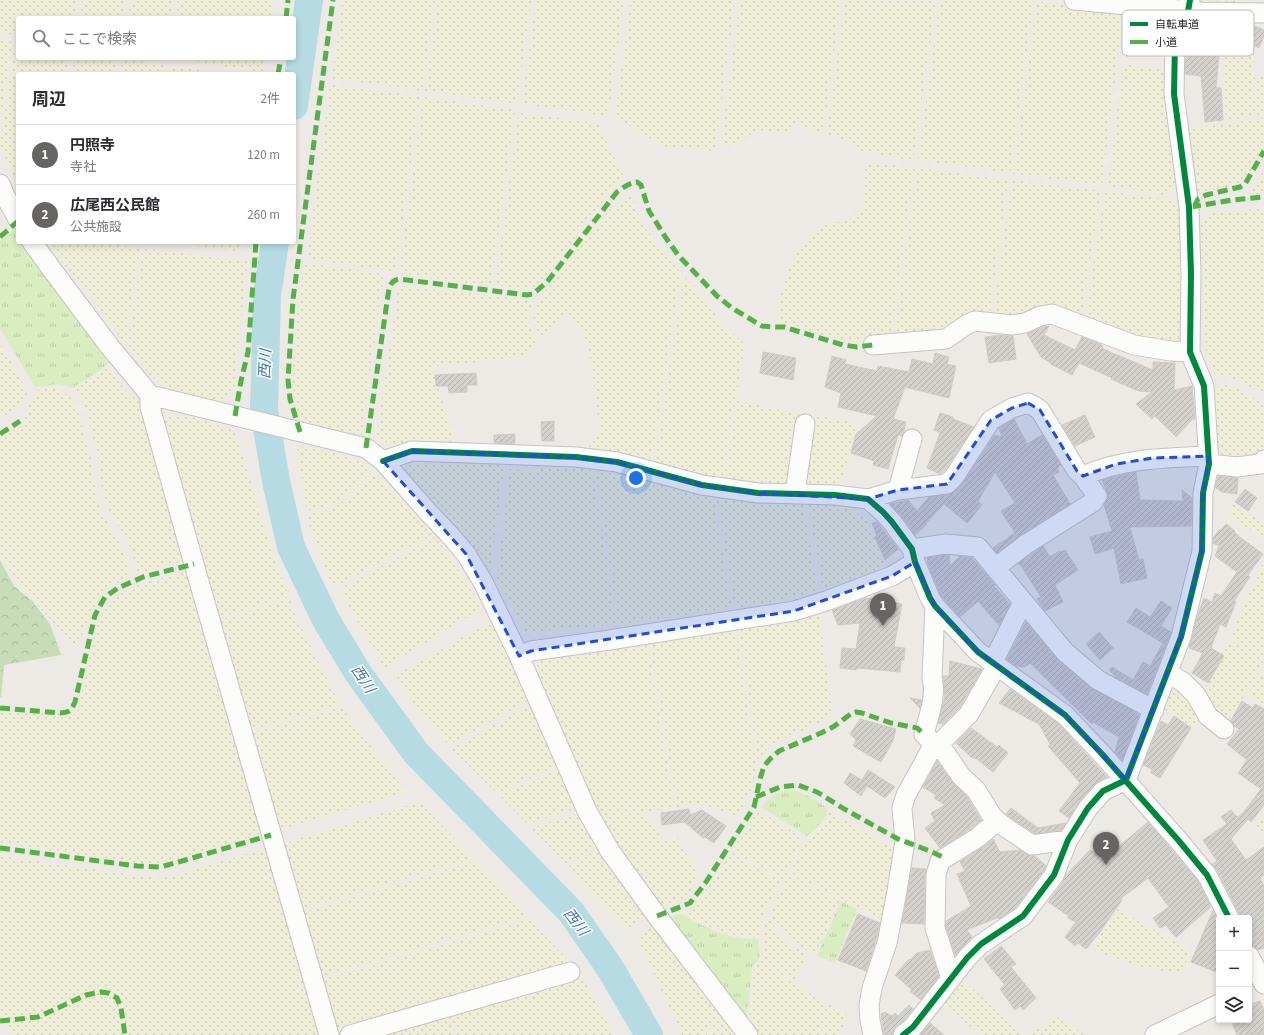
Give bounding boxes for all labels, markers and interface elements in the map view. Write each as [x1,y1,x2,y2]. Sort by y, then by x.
legend [1122,10,1254,56]
search box [16,16,296,60]
text: 自転車道 [1155,17,1199,32]
icon: search [30,27,52,49]
text: ここで検索 [62,29,137,50]
text: 小道 [1155,35,1177,50]
text: 周辺 [32,88,66,112]
text: 2件 [261,90,280,108]
text: 円照寺 [70,135,115,156]
text: 1 [42,146,48,164]
text: 120 m [247,146,280,164]
text: 寺社 [70,158,96,176]
text: 広尾西公民館 [70,195,160,216]
text: 2 [42,206,48,224]
text: 260 m [247,206,280,224]
text: 公共施設 [70,218,122,236]
water label: 西川 [254,347,277,379]
your location [626,468,646,488]
pin: 1 [870,593,896,626]
water label: 西川 [345,661,381,699]
pin: 2 [1093,832,1119,865]
water label: 西川 [558,904,594,942]
map controls [1216,915,1252,1023]
button: + [1216,915,1252,951]
button: − [1216,951,1252,987]
button: layers [1216,987,1252,1023]

